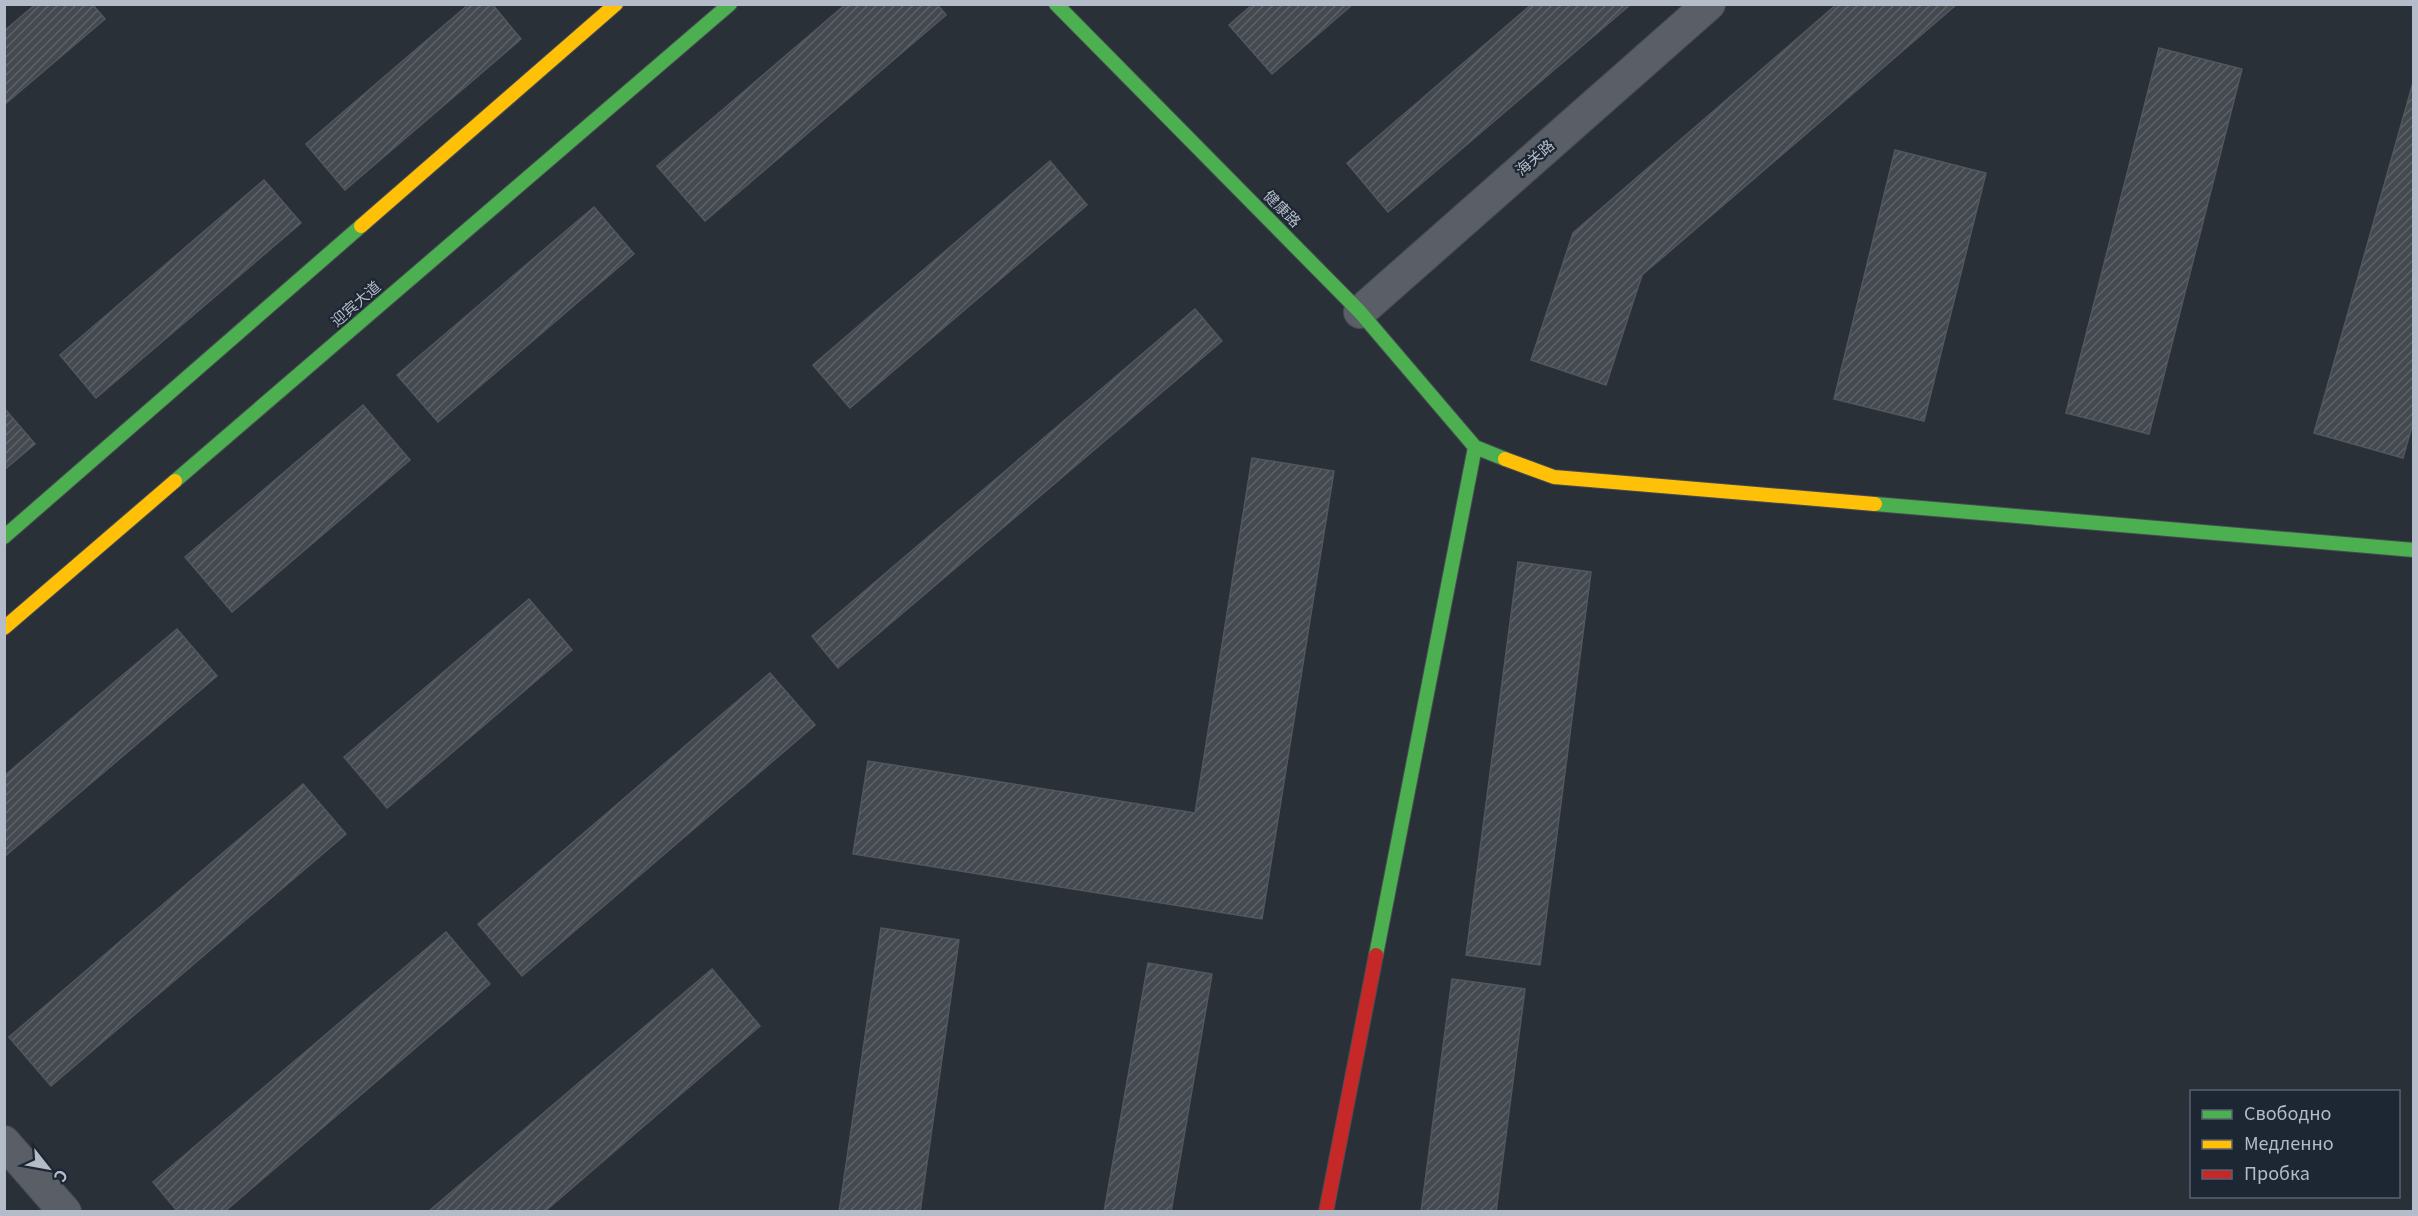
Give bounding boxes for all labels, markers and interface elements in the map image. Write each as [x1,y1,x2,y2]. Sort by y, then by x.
street label: 海关路 [1511,136,1557,179]
street label: 健康路 [1260,186,1305,231]
street label: 迎宾大道 [327,277,384,330]
legend [2190,1090,2400,1198]
text: Свободно [2244,1102,2331,1124]
text: Медленно [2244,1132,2334,1154]
north arrow [18,1138,78,1198]
text: Пробка [2244,1162,2310,1184]
text: С [50,1167,72,1186]

